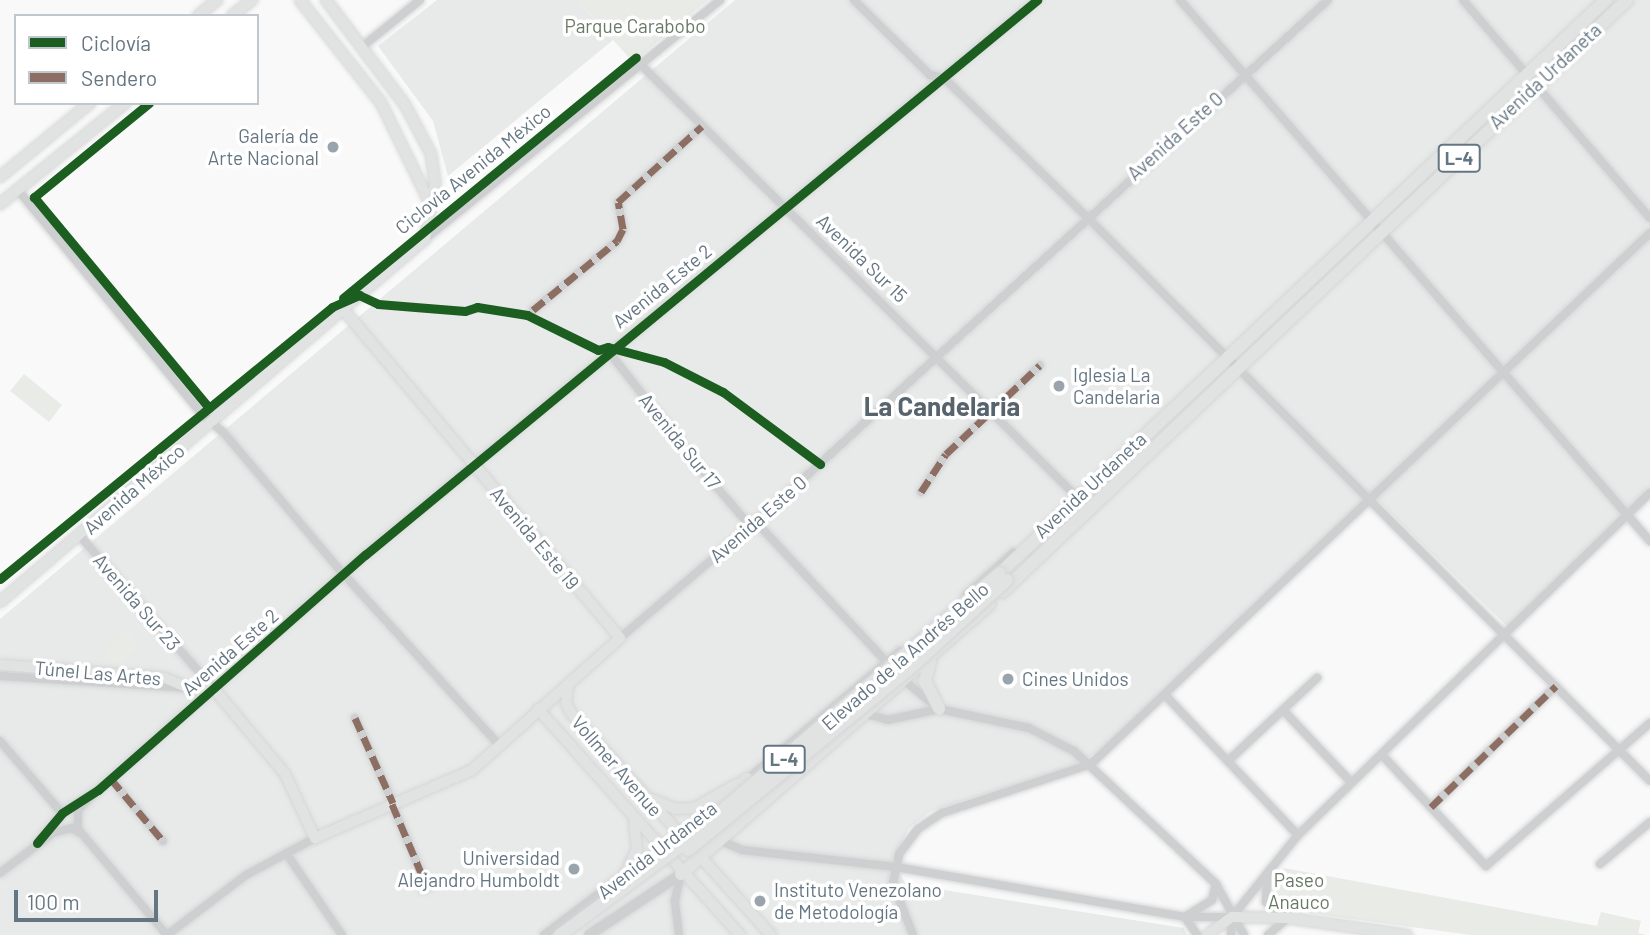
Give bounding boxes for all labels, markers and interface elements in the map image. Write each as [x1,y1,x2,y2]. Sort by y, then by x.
legend [14,14,259,105]
park label: Parque Carabobo [564,15,706,37]
street label: Avenida Urdaneta [1484,18,1606,134]
text: Ciclovía [81,30,151,55]
text: Sendero [81,65,157,90]
street label: Avenida Este 0 [1123,87,1227,185]
street label: Ciclovía Avenida México [391,99,555,239]
place label: Galería de Arte Nacional [208,125,319,169]
marker: Galería de Arte Nacional [325,139,341,155]
road number: L-4 [1436,144,1482,173]
street label: Avenida Sur 15 [812,209,912,307]
street label: Avenida Este 2 [608,239,716,333]
place label: Iglesia La Candelaria [1073,364,1160,408]
marker: Iglesia La Candelaria [1051,378,1067,394]
street label: Avenida Sur 17 [635,389,725,493]
district label: La Candelaria [864,390,1020,422]
street label: Avenida Urdaneta [1029,427,1151,543]
street label: Avenida México [79,439,189,539]
street label: Avenida Este 0 [705,471,811,567]
street label: Avenida Este 19 [486,482,584,594]
street label: Avenida Sur 23 [89,549,185,655]
street label: Elevado de la Andrés Bello [817,577,993,735]
street label: Avenida Este 2 [177,604,283,700]
street label: Túnel Las Artes [34,656,162,690]
place label: Cines Unidos [1022,668,1129,690]
marker: Cines Unidos [1000,671,1016,687]
street label: Vollmer Avenue [567,711,667,821]
road number: L-4 [761,744,807,774]
street label: Avenida Urdaneta [593,796,721,904]
place label: Universidad Alejandro Humboldt [398,847,560,891]
marker: Universidad Alejandro Humboldt [566,861,582,877]
park label: Paseo Anauco [1268,869,1330,913]
scale bar [18,876,161,920]
place label: Instituto Venezolano de Metodología [774,879,942,923]
text: 100 m [27,889,80,914]
marker: Instituto Venezolano de Metodología [752,893,768,909]

